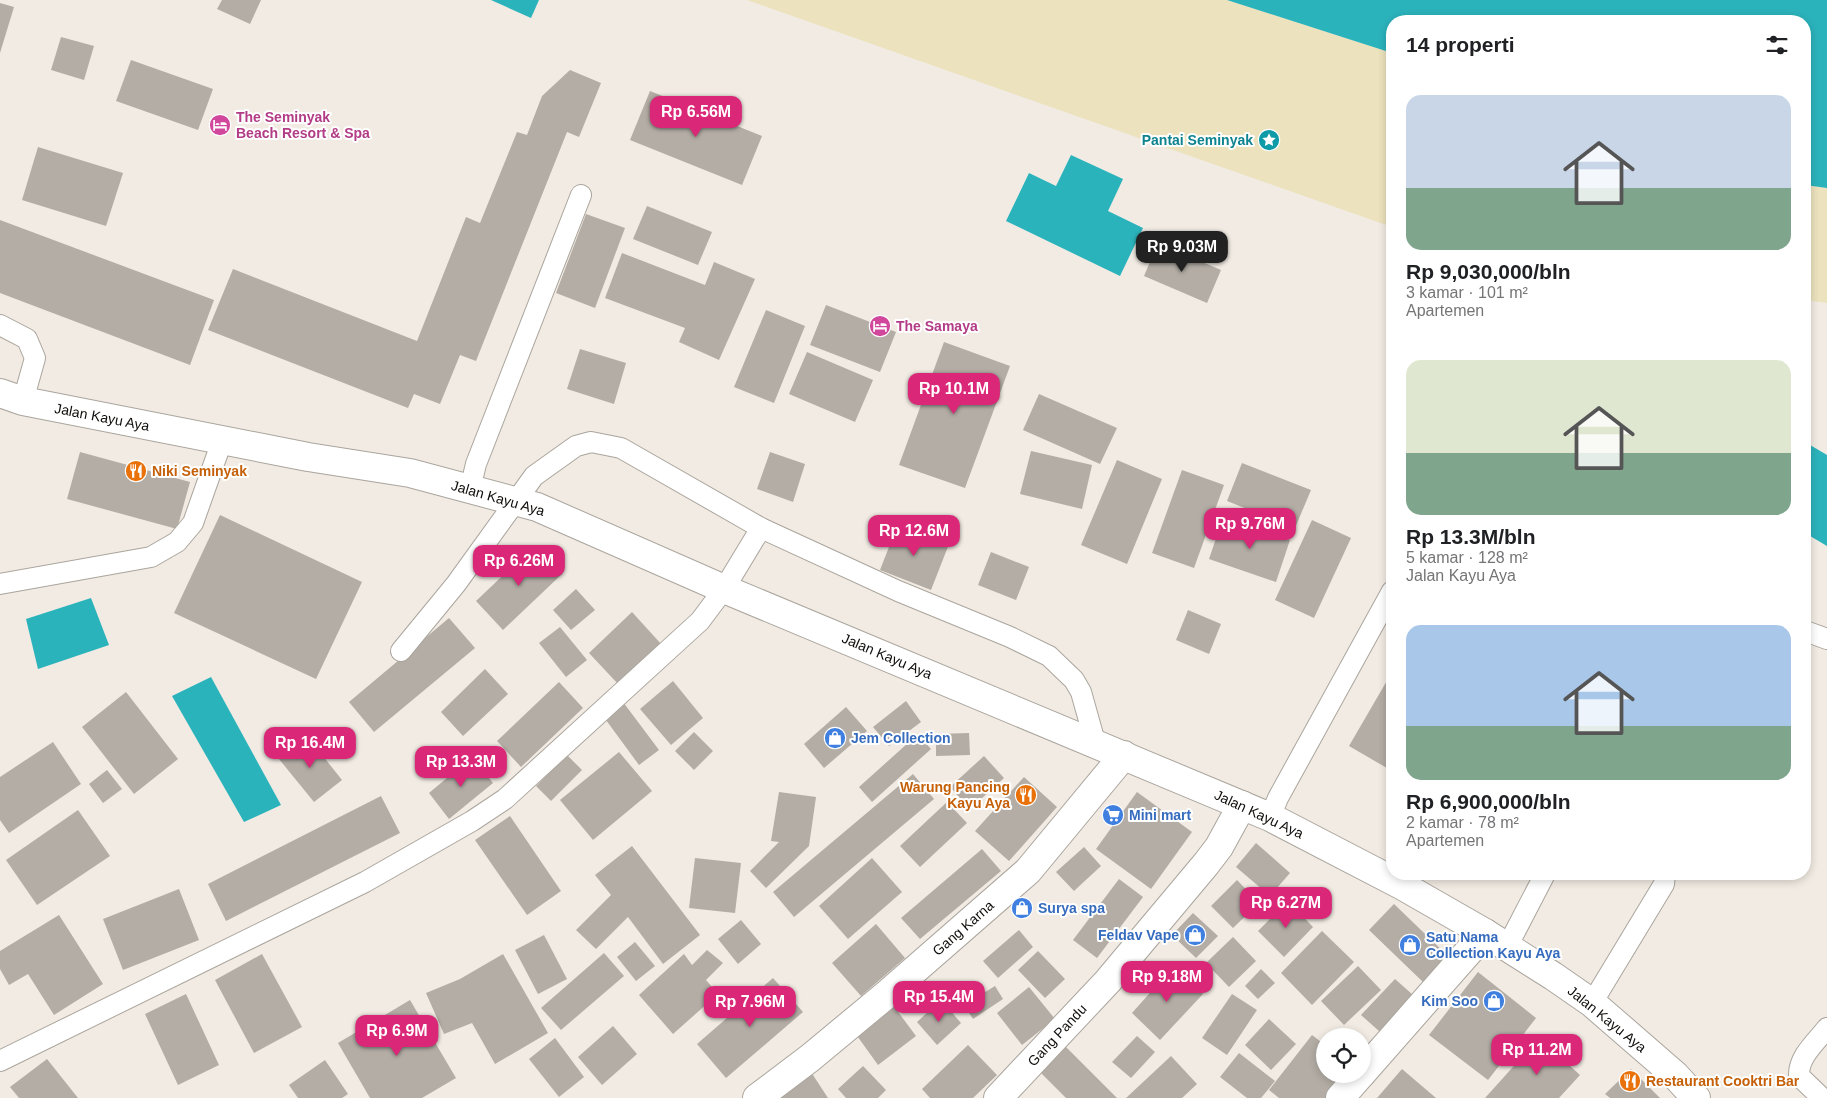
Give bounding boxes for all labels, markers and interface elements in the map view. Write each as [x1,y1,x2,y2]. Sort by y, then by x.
icon: filters [1763,31,1791,59]
text: 14 properti [1406,33,1515,56]
pin: Rp 6.56M [644,96,748,138]
text: Rp 6.56M [661,103,731,120]
place label: The Seminyak Beach Resort & Spa [236,109,370,141]
hotel icon: The Seminyak Beach Resort & Spa [208,113,232,137]
place icon: Pantai Seminyak [1257,128,1281,152]
icon: home [1554,128,1644,218]
place label: Pantai Seminyak [1142,132,1253,148]
pin: Rp 9.03M [1130,230,1234,273]
text: Rp 9.03M [1147,238,1217,255]
text: Rp 9,030,000/bln [1406,260,1571,283]
text: 3 kamar · 101 m² [1406,284,1528,301]
text: Apartemen [1406,302,1484,319]
hotel icon: The Samaya [868,314,892,338]
place label: The Samaya [896,318,978,334]
pin: Rp 10.1M [902,372,1006,415]
text: Rp 10.1M [919,380,989,397]
icon: home [1554,393,1644,483]
street label: Jalan Kayu Aya [53,400,151,434]
restaurant icon: Niki Seminyak [124,459,148,483]
place label: Niki Seminyak [152,463,247,479]
street label: Jalan Kayu Aya [450,477,547,519]
pin: Rp 9.76M [1198,508,1302,550]
pin: Rp 12.6M [862,514,966,557]
text: Rp 9.76M [1215,515,1285,532]
text: Rp 12.6M [879,522,949,539]
text: Rp 13.3M/bln [1406,525,1536,548]
pin: Rp 6.26M [467,544,571,587]
text: 5 kamar · 128 m² [1406,549,1528,566]
text: Rp 6.26M [484,552,554,569]
text: Jalan Kayu Aya [1406,567,1516,584]
street label: Jalan Kayu Aya [840,630,935,682]
icon: home [1554,658,1644,748]
pin: Rp 16.4M [258,726,362,769]
shop icon: Jem Collection [823,726,847,750]
place label: Jem Collection [851,730,951,746]
text: Rp 16.4M [275,734,345,751]
pin: Rp 13.3M [409,746,513,788]
text: Rp 13.3M [426,753,496,770]
place label: Warung Pancing Kayu Aya [900,779,1010,811]
restaurant icon: Warung Pancing Kayu Aya [1014,783,1038,807]
street label: Jalan Kayu Aya [1212,786,1306,842]
text: Rp 6,900,000/bln [1406,790,1571,813]
supermarket icon: Mini mart [1101,803,1125,827]
place label: Mini mart [1129,807,1192,823]
text: 2 kamar · 78 m² [1406,814,1519,831]
text: Apartemen [1406,832,1484,849]
pin: Rp 6.27M [1234,886,1338,929]
text: Rp 6.27M [1251,894,1321,911]
shop icon: Surya spa [1010,896,1034,920]
street label: Gang Karna [929,897,997,959]
place label: Surya spa [1038,900,1105,916]
shop icon: Feldav Vape [1183,923,1207,947]
place label: Feldav Vape [1098,927,1179,943]
place label: Satu Nama Collection Kayu Aya [1426,929,1561,961]
shop icon: Satu Nama Collection Kayu Aya [1398,933,1422,957]
pin: Rp 9.18M [1115,960,1219,1003]
text: Rp 9.18M [1132,968,1202,985]
pin: Rp 15.4M [887,980,991,1023]
street label: Jalan Kayu Aya [1565,982,1650,1056]
pin: Rp 7.96M [698,986,802,1028]
text: Rp 15.4M [904,988,974,1005]
shop icon: Kim Soo [1482,989,1506,1013]
text: Rp 7.96M [715,993,785,1010]
place label: Kim Soo [1421,993,1478,1009]
street label: Gang Pandu [1024,1001,1090,1069]
pin: Rp 6.9M [351,1014,443,1057]
text: Rp 6.9M [366,1022,428,1039]
map controls [1316,1028,1371,1083]
button: locate [1316,1028,1371,1083]
pin: Rp 11.2M [1485,1034,1589,1076]
text: Rp 11.2M [1502,1041,1572,1058]
restaurant icon: Restaurant Cooktri Bar [1618,1069,1642,1093]
place label: Restaurant Cooktri Bar [1646,1073,1800,1089]

